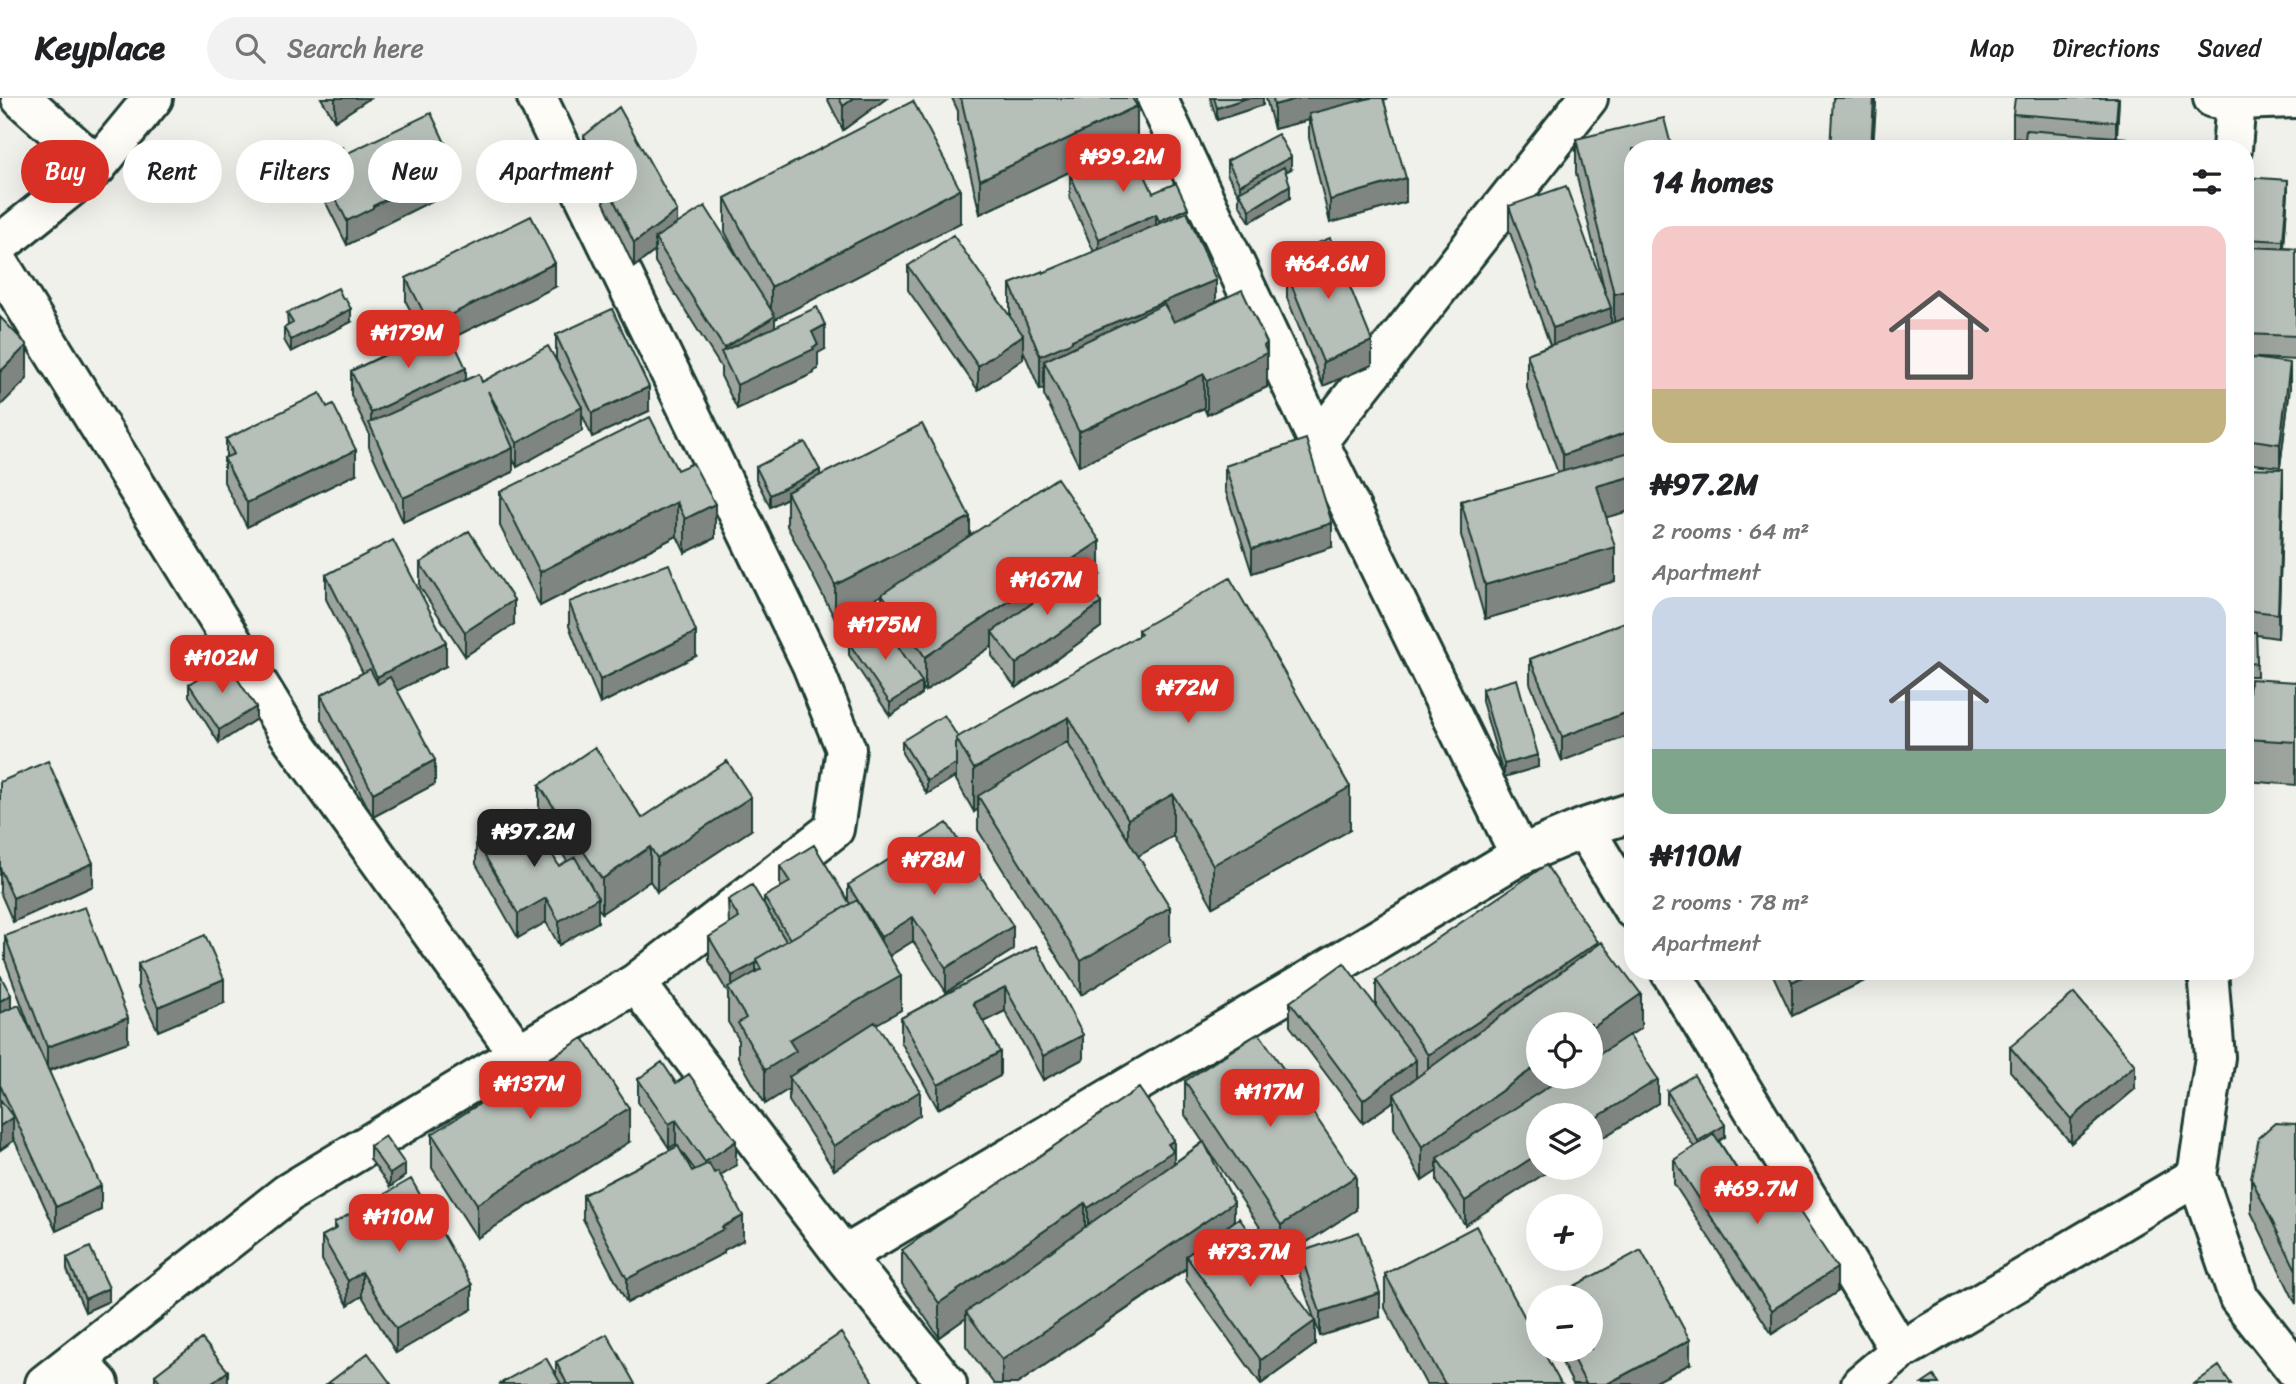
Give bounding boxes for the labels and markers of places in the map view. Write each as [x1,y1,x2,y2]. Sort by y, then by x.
pin: ₦99.2M [1066,134,1180,194]
pin: ₦64.6M [1271,242,1385,301]
pin: ₦179M [359,310,457,370]
pin: ₦167M [998,558,1096,617]
pin: ₦175M [836,602,934,662]
pin: ₦102M [173,636,271,695]
pin: ₦72M [1147,666,1229,725]
pin: ₦97.2M [477,810,591,869]
pin: ₦78M [893,838,975,897]
pin: ₦137M [481,1062,579,1121]
pin: ₦117M [1221,1070,1319,1129]
pin: ₦69.7M [1700,1166,1814,1226]
pin: ₦110M [350,1194,448,1254]
pin: ₦73.7M [1193,1230,1307,1289]

